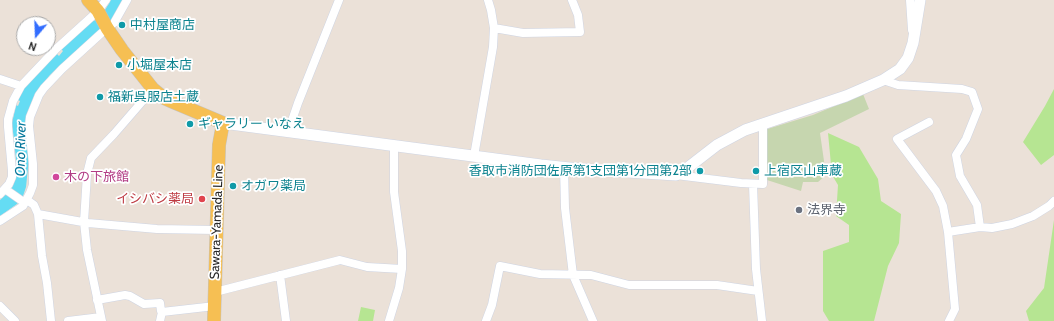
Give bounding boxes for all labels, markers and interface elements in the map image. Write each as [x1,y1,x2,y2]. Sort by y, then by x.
north arrow [16,16,56,56]
place label: 中村屋商店 [130,17,195,33]
marker: 中村屋商店 [117,20,127,30]
text: N [26,39,38,54]
place label: 小堀屋本店 [127,57,192,73]
marker: 小堀屋本店 [114,60,124,70]
place label: 福新呉服店土蔵 [108,89,199,105]
marker: 福新呉服店土蔵 [95,92,105,102]
place label: ギャラリー いなえ [198,116,305,132]
marker: ギャラリー いなえ [185,119,195,129]
water label: Ono River [12,121,30,177]
place label: 香取市消防団佐原第1支団第1分団第2部 [469,163,692,179]
place label: 上宿区山車蔵 [764,163,842,179]
street label: Sawara-Yamada Line [207,164,227,280]
marker: 香取市消防団佐原第1支団第1分団第2部 [695,166,705,176]
marker: 上宿区山車蔵 [751,166,761,176]
place label: 木の下旅館 [64,169,129,185]
marker: 木の下旅館 [51,172,61,182]
place label: オガワ薬局 [241,178,306,194]
marker: オガワ薬局 [228,181,238,191]
place label: イシバシ薬局 [116,191,194,207]
marker: イシバシ薬局 [197,194,207,204]
place label: 法界寺 [807,202,846,218]
marker: 法界寺 [794,205,804,215]

